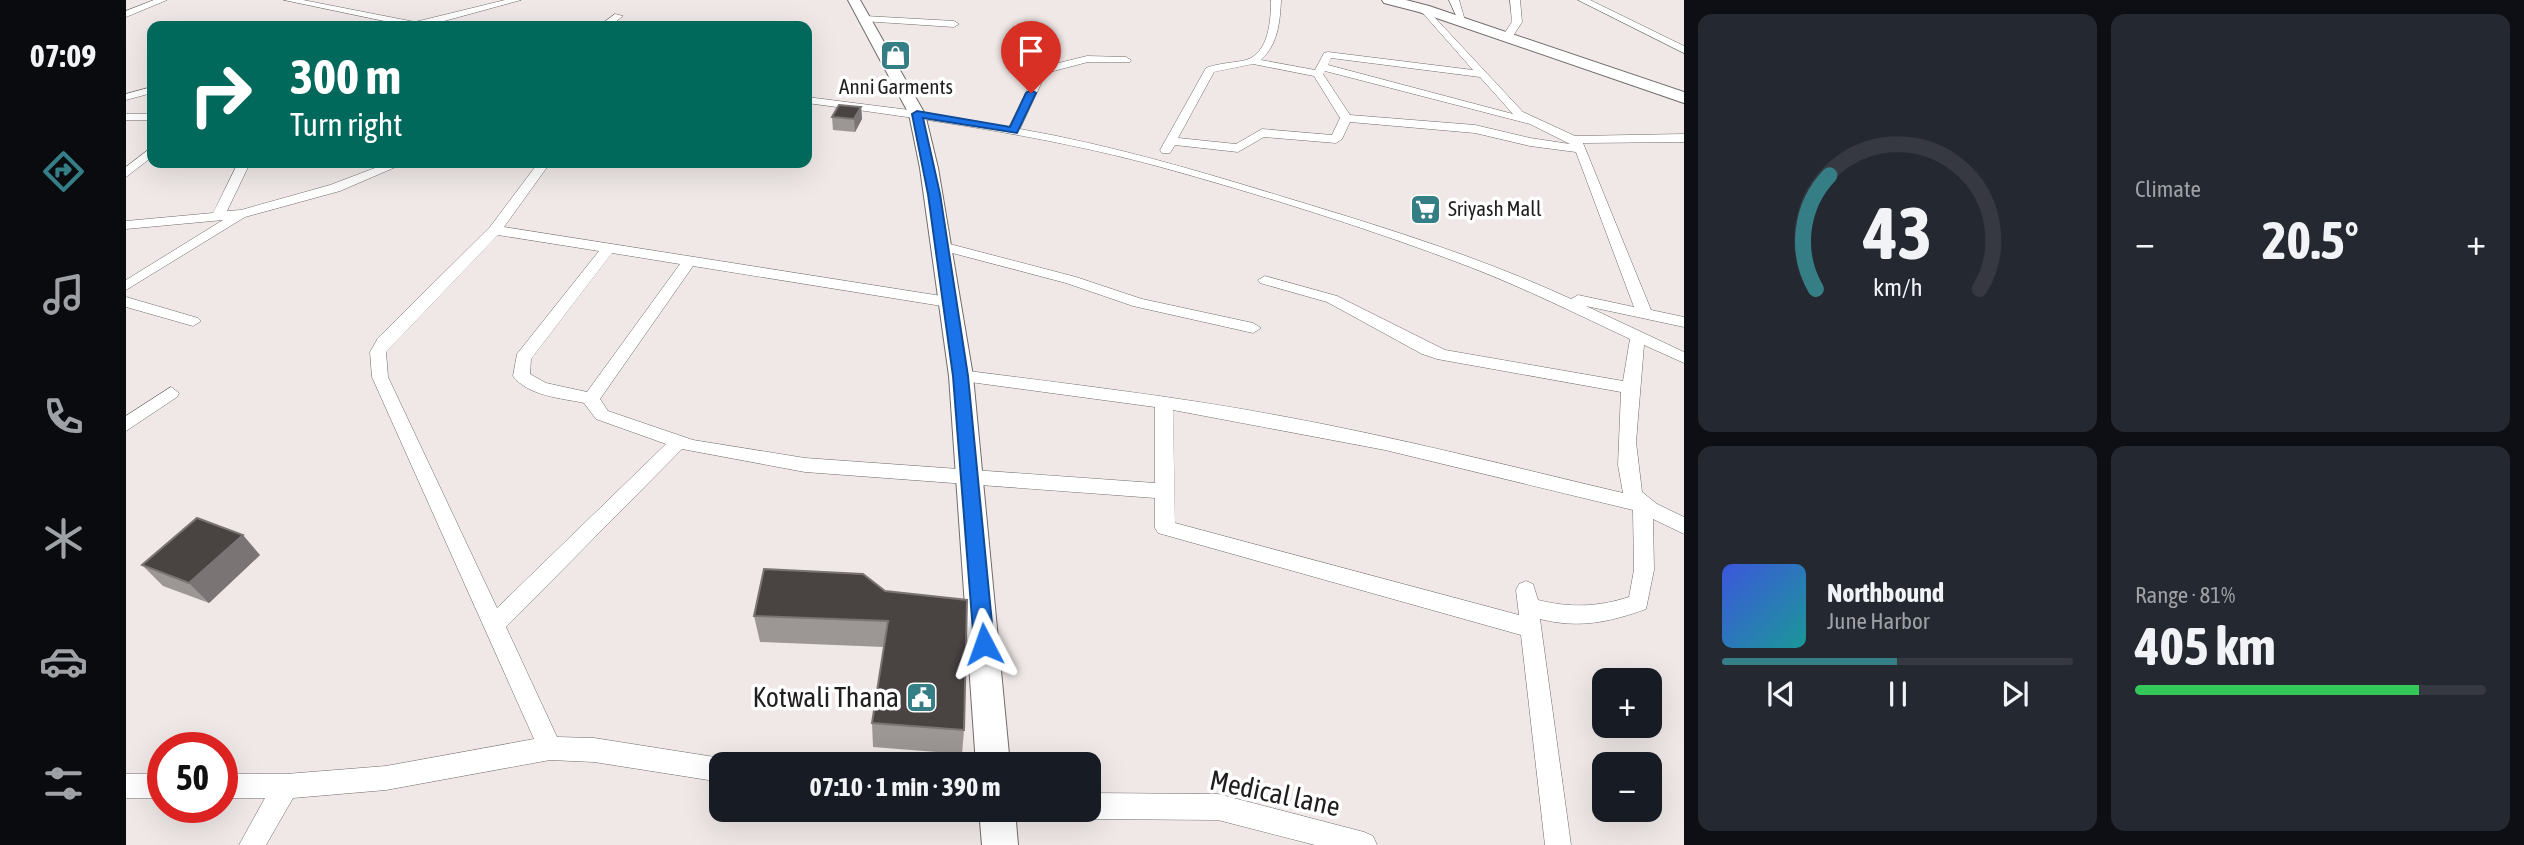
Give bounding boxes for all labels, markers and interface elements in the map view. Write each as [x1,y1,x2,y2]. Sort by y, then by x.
pin [1001,21,1061,93]
icon: arrive [1012,32,1050,70]
text: 07:09 [30,37,96,74]
shop icon: Anni Garments [879,38,913,72]
text: 300 m [290,48,401,104]
icon: right [175,49,266,140]
place label: Anni Garments [839,74,953,98]
text: Turn right [290,106,403,143]
icon: directions [39,147,88,196]
text: Climate [2135,176,2201,202]
text: 43 [1862,191,1932,274]
supermarket icon: Sriyash Mall [1408,192,1442,226]
place label: Sriyash Mall [1448,196,1542,220]
text: 20.5° [2262,210,2359,270]
text: − [2135,220,2155,263]
text: + [2466,220,2486,263]
icon: music [39,270,88,319]
text: km/h [1873,273,1922,301]
icon: phone [39,392,88,441]
icon: climate [39,514,88,563]
text: Northbound [1827,578,1944,608]
text: Range · 81% [2135,582,2235,608]
position arrow [947,607,1021,681]
text: June Harbor [1827,608,1930,634]
text: 405 km [2135,616,2276,676]
icon: car [39,637,88,686]
map controls [1592,668,1662,822]
button: + [1592,668,1662,738]
icon: previous [1762,675,1800,713]
icon: pause [1879,675,1917,713]
icon: next [1996,675,2034,713]
public building icon: Kotwali Thana [905,680,939,714]
place label: Kotwali Thana [753,681,899,713]
speed limit sign: 50 [147,732,238,823]
button: − [1592,752,1662,822]
icon: filters [39,759,88,808]
street label: Medical lane [1207,764,1343,822]
text: 07:10 · 1 min · 390 m [810,772,1000,802]

